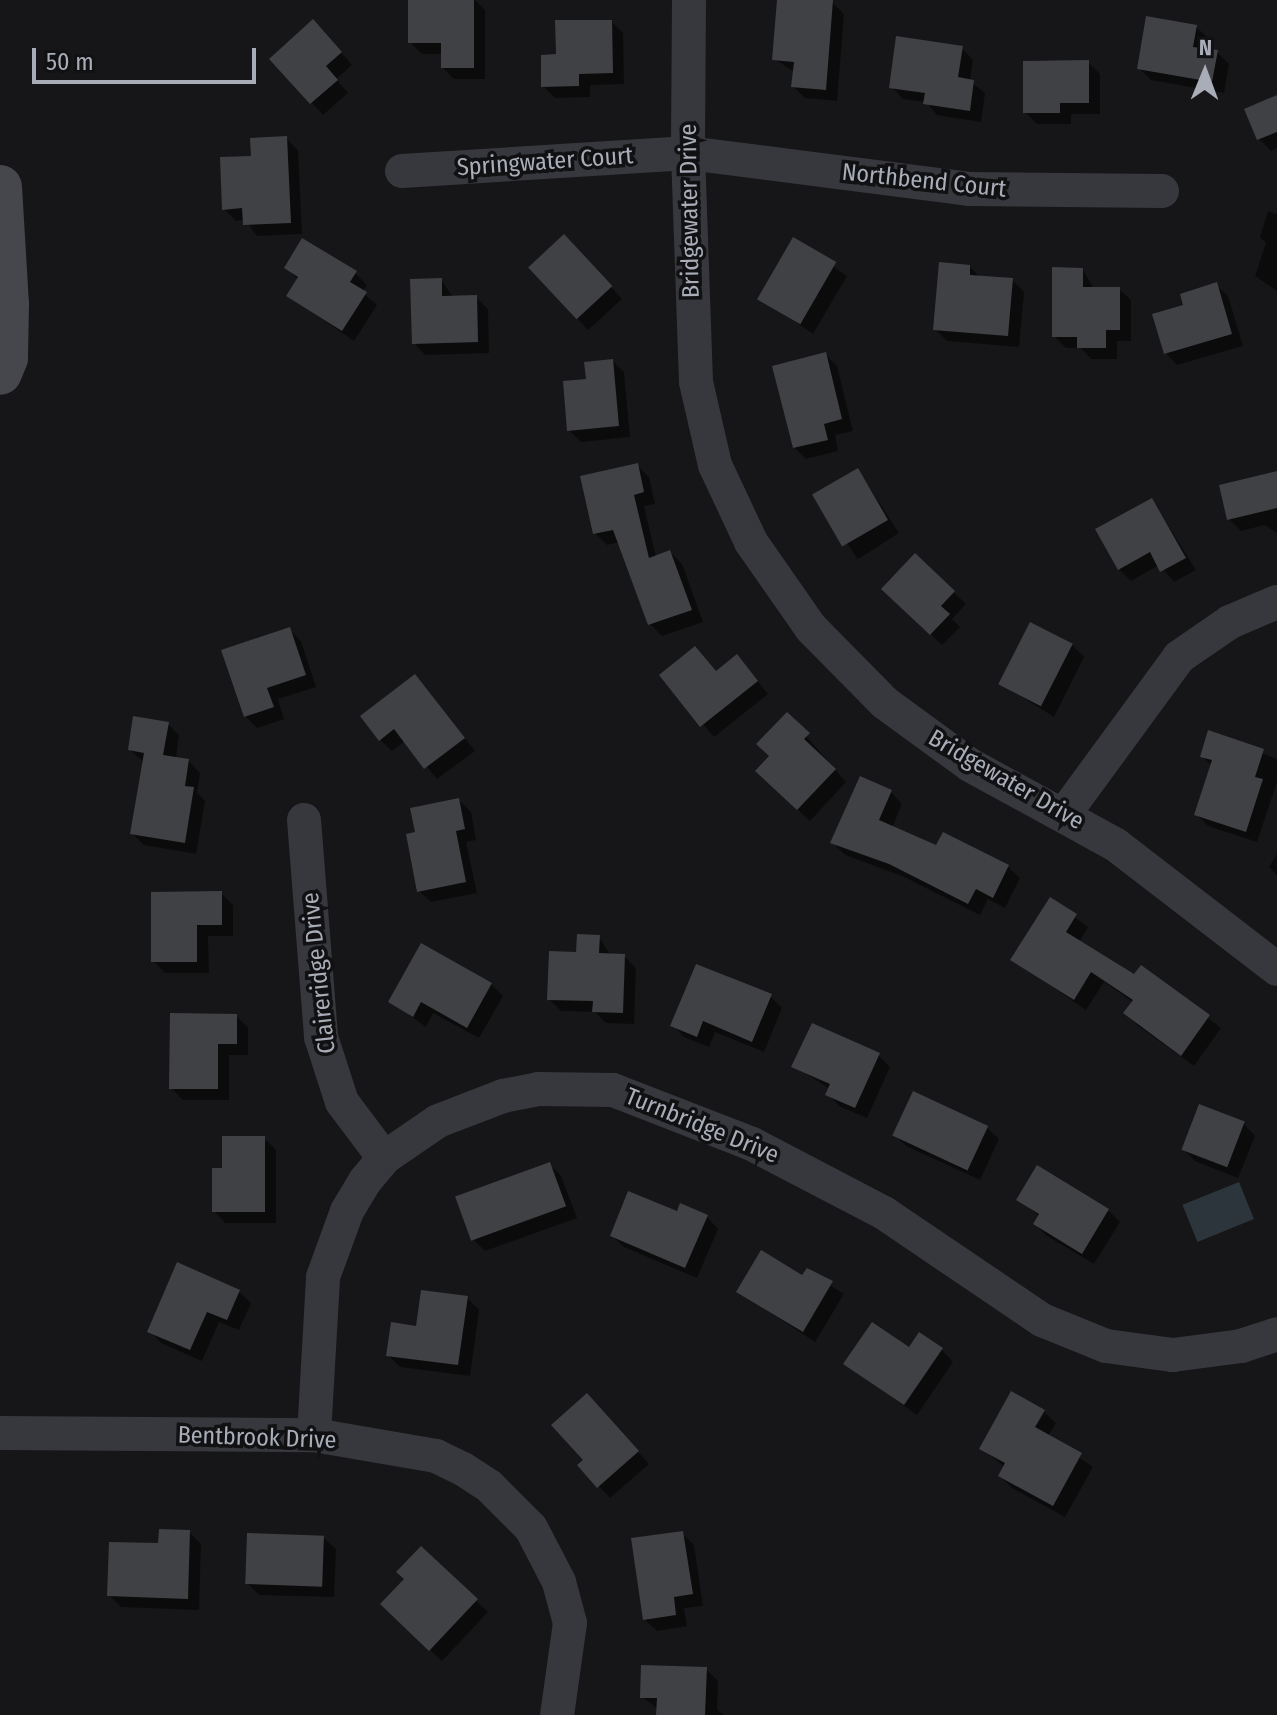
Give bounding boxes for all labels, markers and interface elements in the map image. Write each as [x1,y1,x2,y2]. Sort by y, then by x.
scale bar [36,32,260,82]
north arrow [1165,32,1245,112]
text: N [1199,34,1212,61]
text: 50 m [46,48,94,76]
street label: Bridgewater Drive [674,124,706,298]
street label: Springwater Court [456,141,634,183]
street label: Northbend Court [840,158,1008,204]
street label: Bridgewater Drive [923,724,1089,836]
street label: Claireridge Drive [296,891,342,1055]
street label: Turnbridge Drive [621,1082,783,1170]
street label: Bentbrook Drive [177,1421,337,1455]

